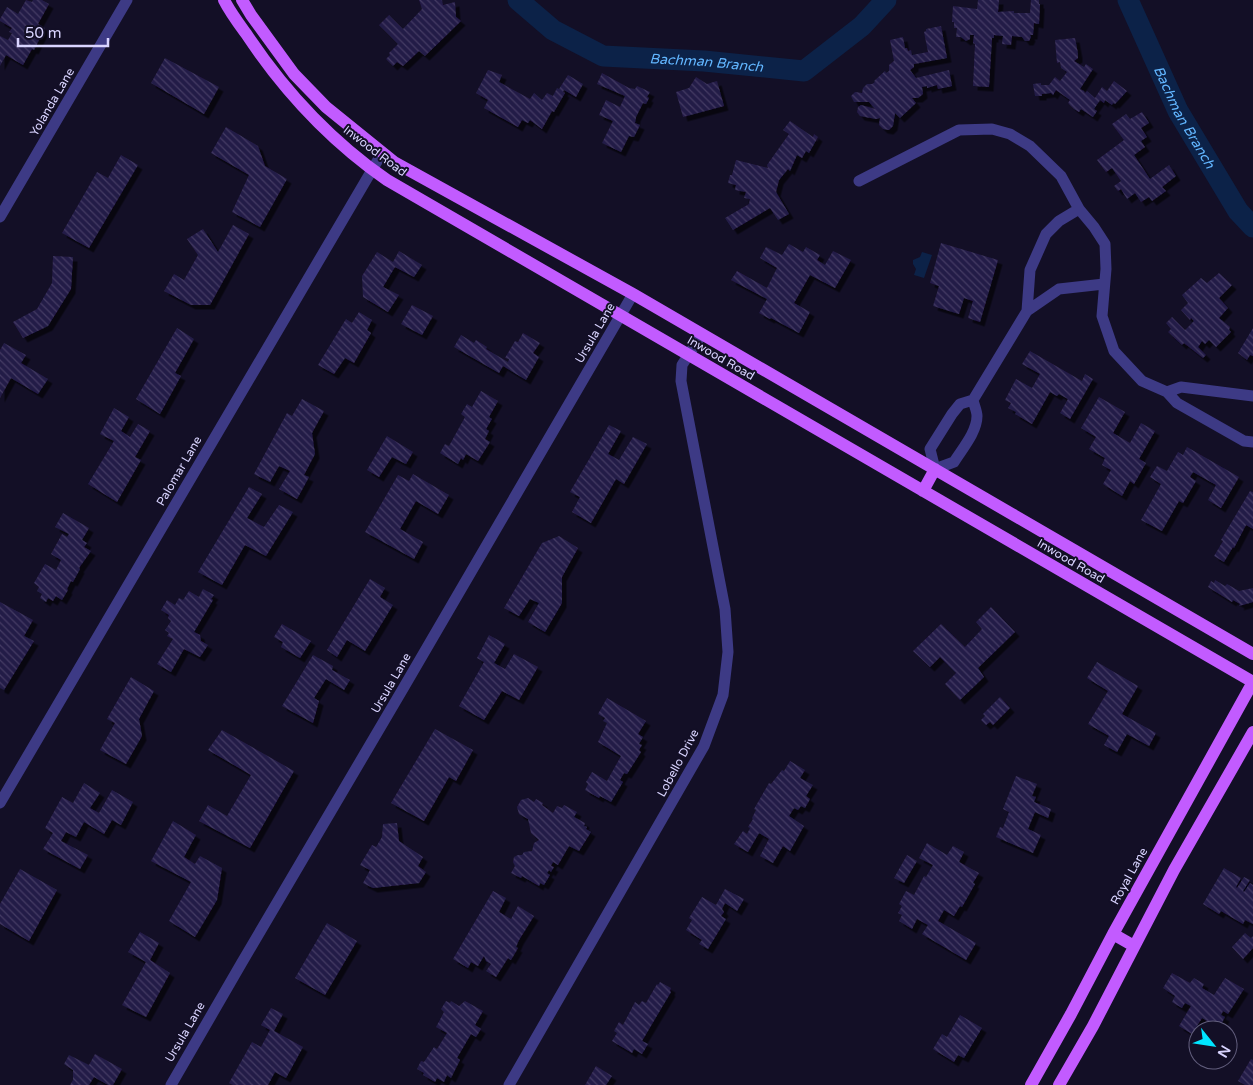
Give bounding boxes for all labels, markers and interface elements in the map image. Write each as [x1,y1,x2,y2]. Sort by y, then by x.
scale bar [18,15,108,47]
text: 50 m [25,24,62,42]
water label: Bachman Branch [649,50,764,76]
water label: Bachman Branch [1150,63,1219,172]
street label: Yolanda Lane [27,65,77,139]
street label: Inwood Road [341,123,409,179]
street label: Ursula Lane [572,300,618,366]
street label: Inwood Road [685,333,757,383]
street label: Palomar Lane [153,434,205,508]
street label: Inwood Road [1035,536,1107,586]
street label: Ursula Lane [368,650,414,716]
street label: Lobello Drive [654,727,702,799]
street label: Royal Lane [1108,845,1150,907]
street label: Ursula Lane [162,999,208,1065]
north arrow [1188,1020,1238,1070]
text: N [1214,1042,1234,1060]

